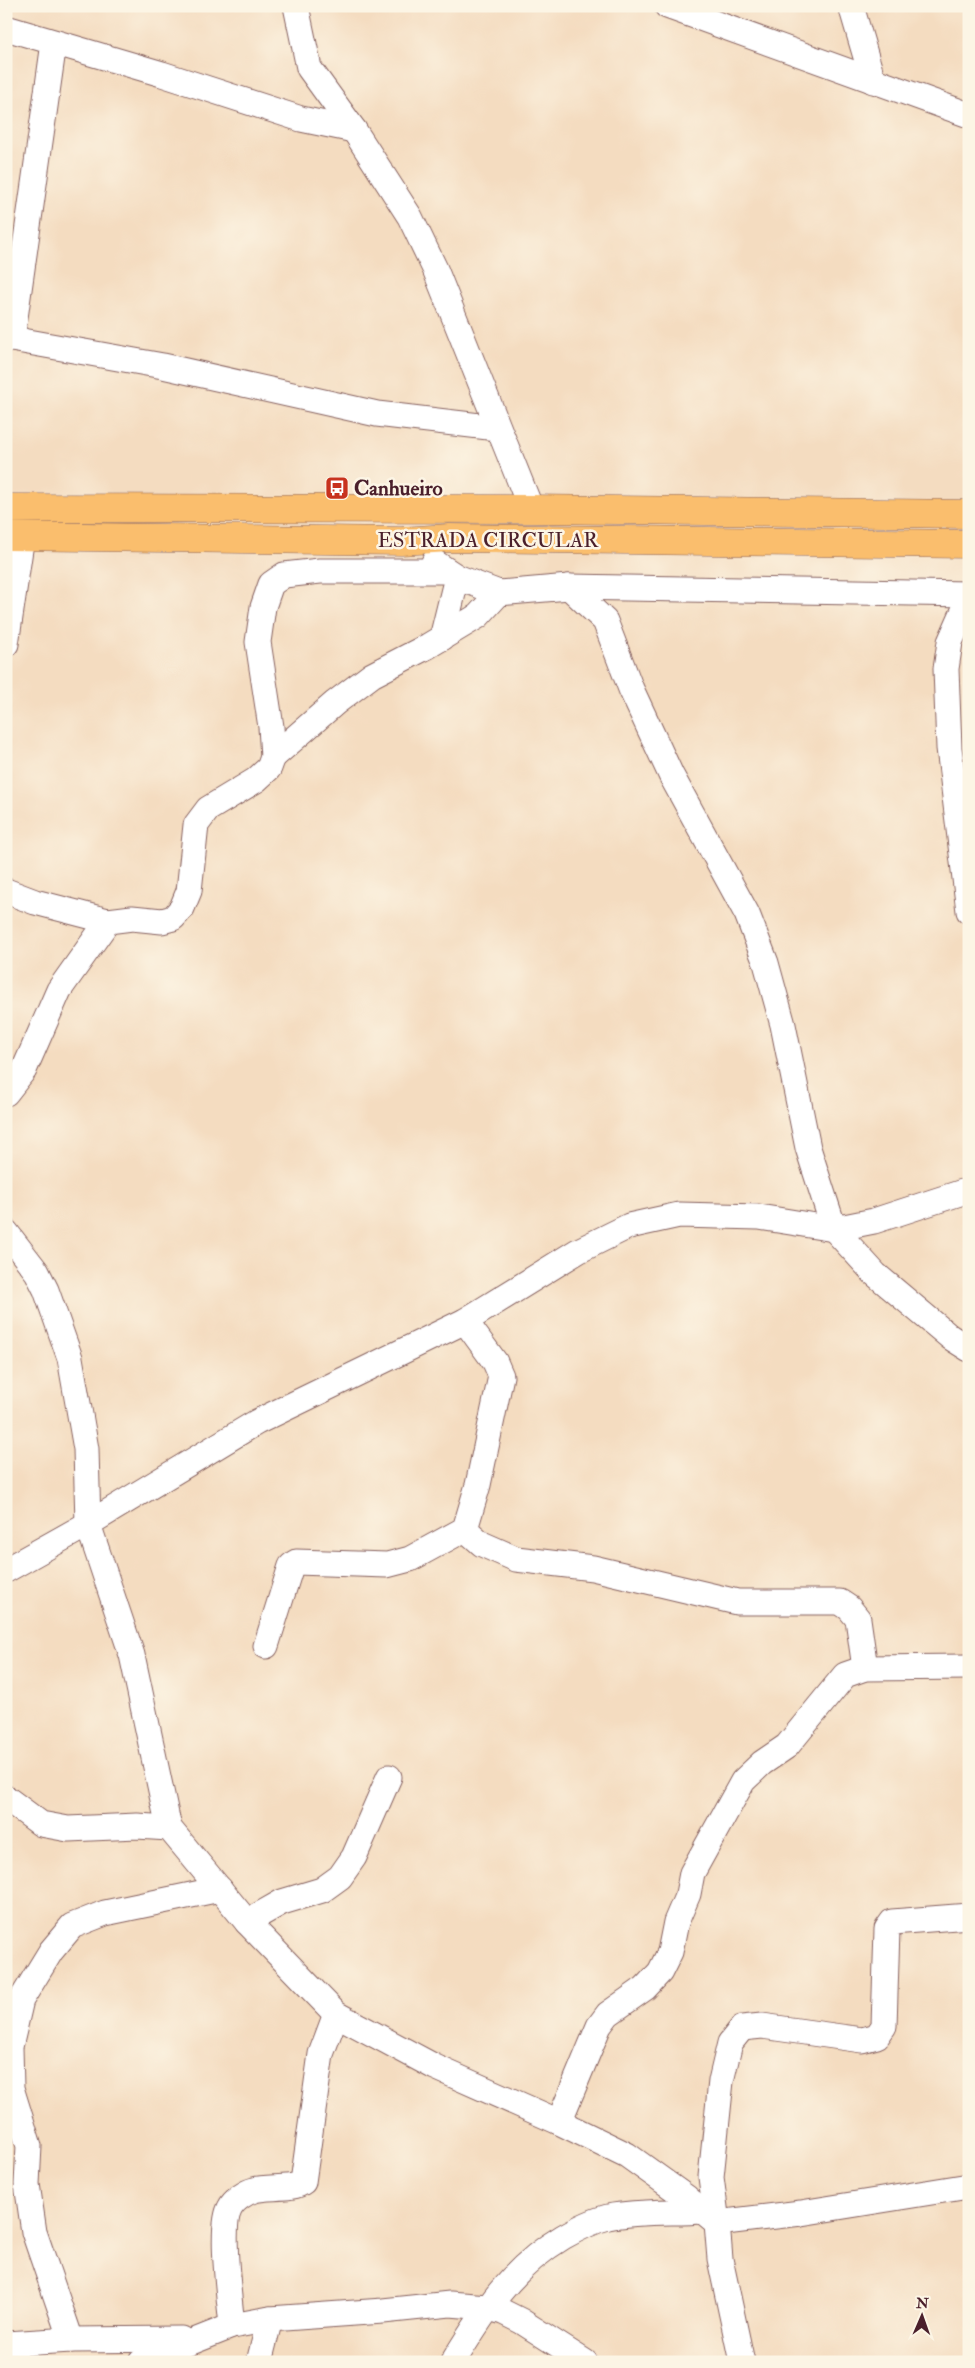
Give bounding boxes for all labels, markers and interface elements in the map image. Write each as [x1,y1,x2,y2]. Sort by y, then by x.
bus stop icon: Canhueiro [324,475,350,501]
place label: Canhueiro [354,475,443,502]
street label: ESTRADA CIRCULAR [378,527,599,554]
north arrow [898,2290,948,2340]
text: N [915,2295,929,2312]

